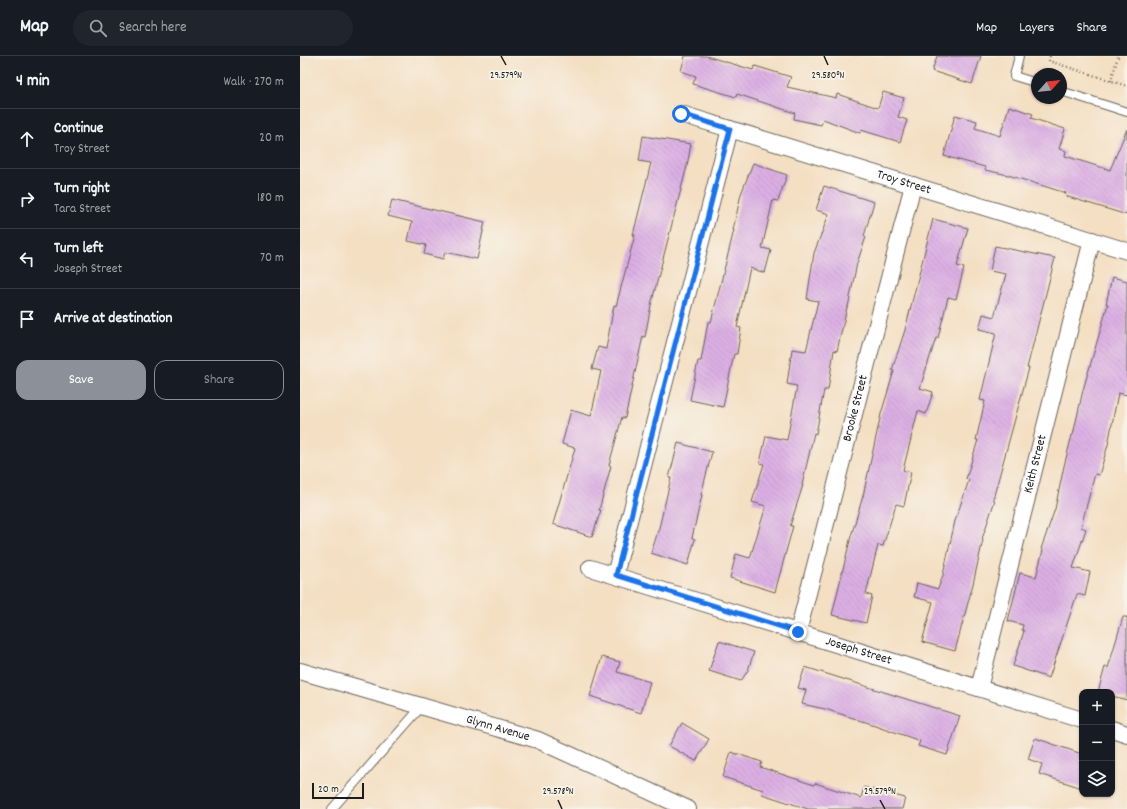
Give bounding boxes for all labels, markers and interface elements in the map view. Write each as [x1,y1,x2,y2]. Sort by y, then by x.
search box [73,10,353,46]
text: Map [20,14,49,41]
icon: search [87,17,109,39]
text: Search here [119,17,187,39]
text: Map [976,18,997,38]
text: Layers [1019,18,1054,38]
text: Share [1076,18,1107,38]
north arrow [1031,68,1067,104]
text: 29.579°N [490,69,522,83]
text: 29.580°N [812,69,844,83]
text: 4 min [16,70,50,94]
text: Walk · 270 m [223,73,284,92]
route start [672,105,690,123]
text: Continue [54,118,103,140]
icon: ahead [16,128,38,150]
text: 20 m [259,129,284,148]
text: Troy Street [54,140,110,159]
street label: Troy Street [874,165,933,200]
text: Turn right [54,178,110,200]
icon: right [16,188,38,210]
text: 180 m [257,189,284,208]
text: Tara Street [54,200,111,219]
text: Turn left [54,238,103,260]
icon: left [16,248,38,270]
text: 70 m [260,249,284,268]
text: Joseph Street [54,260,122,279]
icon: arrive [16,308,38,330]
text: Arrive at destination [54,308,172,330]
button: Save [16,360,146,400]
button: Share [154,360,284,400]
street label: Brooke Street [838,373,873,444]
street label: Keith Street [1019,433,1052,495]
route end [789,623,807,641]
street label: Joseph Street [823,632,894,670]
map controls [1079,689,1115,797]
button: + [1079,689,1115,725]
street label: Glynn Avenue [464,710,532,747]
button: − [1079,725,1115,761]
button: layers [1079,761,1115,797]
scale bar [312,781,364,800]
text: 20 m [318,782,339,798]
text: 29.578°N [542,785,574,799]
text: 29.579°N [864,785,896,799]

